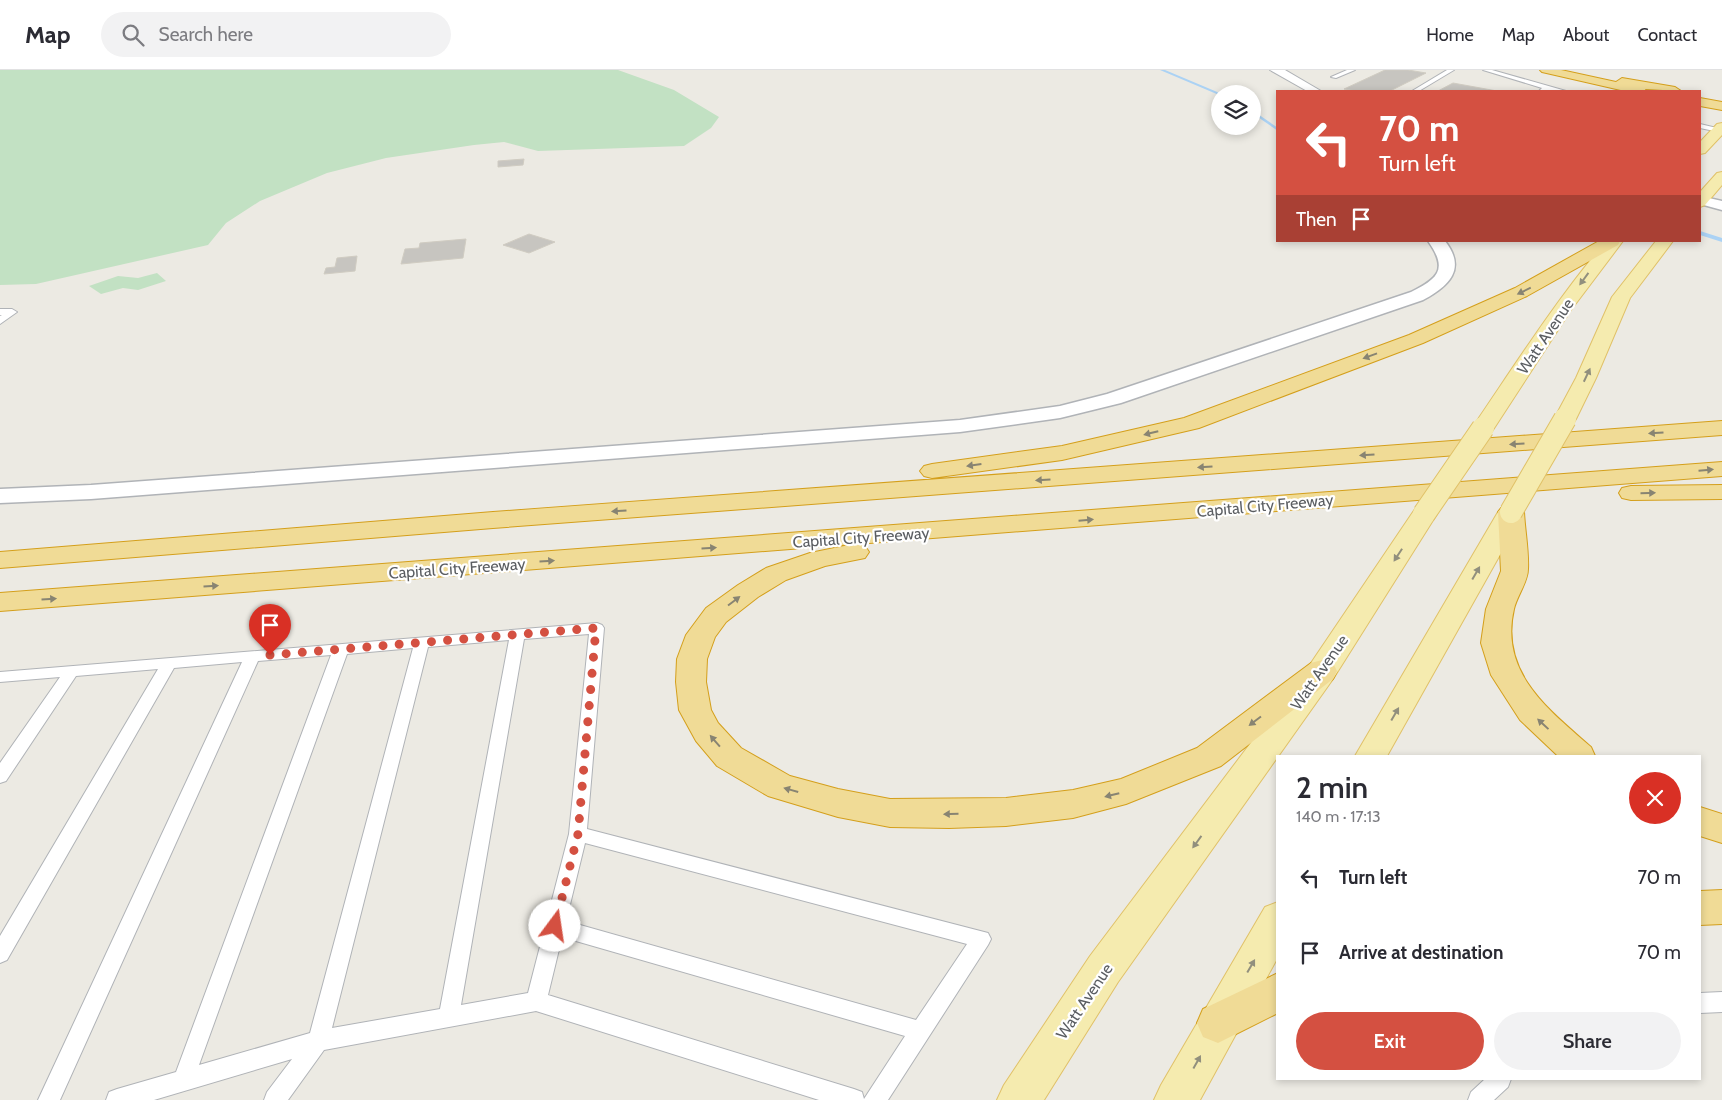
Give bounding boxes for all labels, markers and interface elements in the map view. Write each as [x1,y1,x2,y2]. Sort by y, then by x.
search box [101,12,451,57]
text: Map [25,20,71,49]
icon: search [119,21,147,49]
text: Search here [159,23,253,46]
text: Home [1426,24,1474,46]
text: Map [1502,24,1535,46]
text: About [1563,24,1609,46]
text: Contact [1637,24,1697,46]
map controls [1211,85,1261,135]
button: layers [1211,85,1261,135]
text: 70 m [1379,107,1460,150]
icon: left [1296,110,1361,175]
text: Turn left [1379,150,1456,177]
icon: arrive [1347,205,1375,233]
text: Then [1296,208,1337,231]
one-way arrow [1579,272,1590,285]
one-way arrow [1516,286,1531,295]
street label: Watt Avenue [1513,295,1578,378]
one-way arrow [1362,352,1377,360]
one-way arrow [1583,368,1591,382]
one-way arrow [1143,429,1158,437]
one-way arrow [1648,430,1664,438]
one-way arrow [1509,440,1525,448]
one-way arrow [1359,452,1375,460]
one-way arrow [966,461,982,469]
one-way arrow [1197,464,1213,472]
one-way arrow [1698,466,1714,474]
one-way arrow [1035,476,1051,484]
one-way arrow [1640,489,1656,497]
street label: Capital City Freeway [1196,490,1334,521]
one-way arrow [611,508,627,516]
one-way arrow [1078,515,1094,523]
street label: Capital City Freeway [792,523,930,552]
one-way arrow [701,544,717,552]
one-way arrow [1393,548,1402,562]
street label: Capital City Freeway [388,554,526,583]
one-way arrow [539,556,555,564]
one-way arrow [1472,566,1480,580]
one-way arrow [203,582,219,590]
one-way arrow [41,594,57,602]
one-way arrow [728,596,741,606]
pin [249,604,291,655]
icon: arrive [256,611,284,639]
street label: Watt Avenue [1287,631,1352,713]
one-way arrow [1391,707,1399,721]
one-way arrow [1249,716,1262,727]
one-way arrow [1538,718,1550,730]
one-way arrow [710,735,721,747]
text: 2 min [1296,769,1368,806]
button: close [1629,772,1681,824]
one-way arrow [783,786,799,794]
one-way arrow [1104,791,1119,799]
text: 140 m · 17:13 [1296,807,1381,826]
one-way arrow [943,810,959,818]
one-way arrow [1192,835,1202,849]
icon: left [1296,864,1324,892]
text: Turn left [1339,866,1407,889]
text: 70 m [1637,866,1681,889]
position arrow [528,899,580,951]
icon: arrive [1296,939,1324,967]
text: Arrive at destination [1339,941,1503,964]
text: 70 m [1637,941,1681,964]
one-way arrow [1246,959,1255,973]
street label: Watt Avenue [1052,960,1117,1043]
button: Exit [1296,1012,1484,1070]
button: Share [1494,1012,1681,1070]
one-way arrow [1192,1055,1201,1068]

